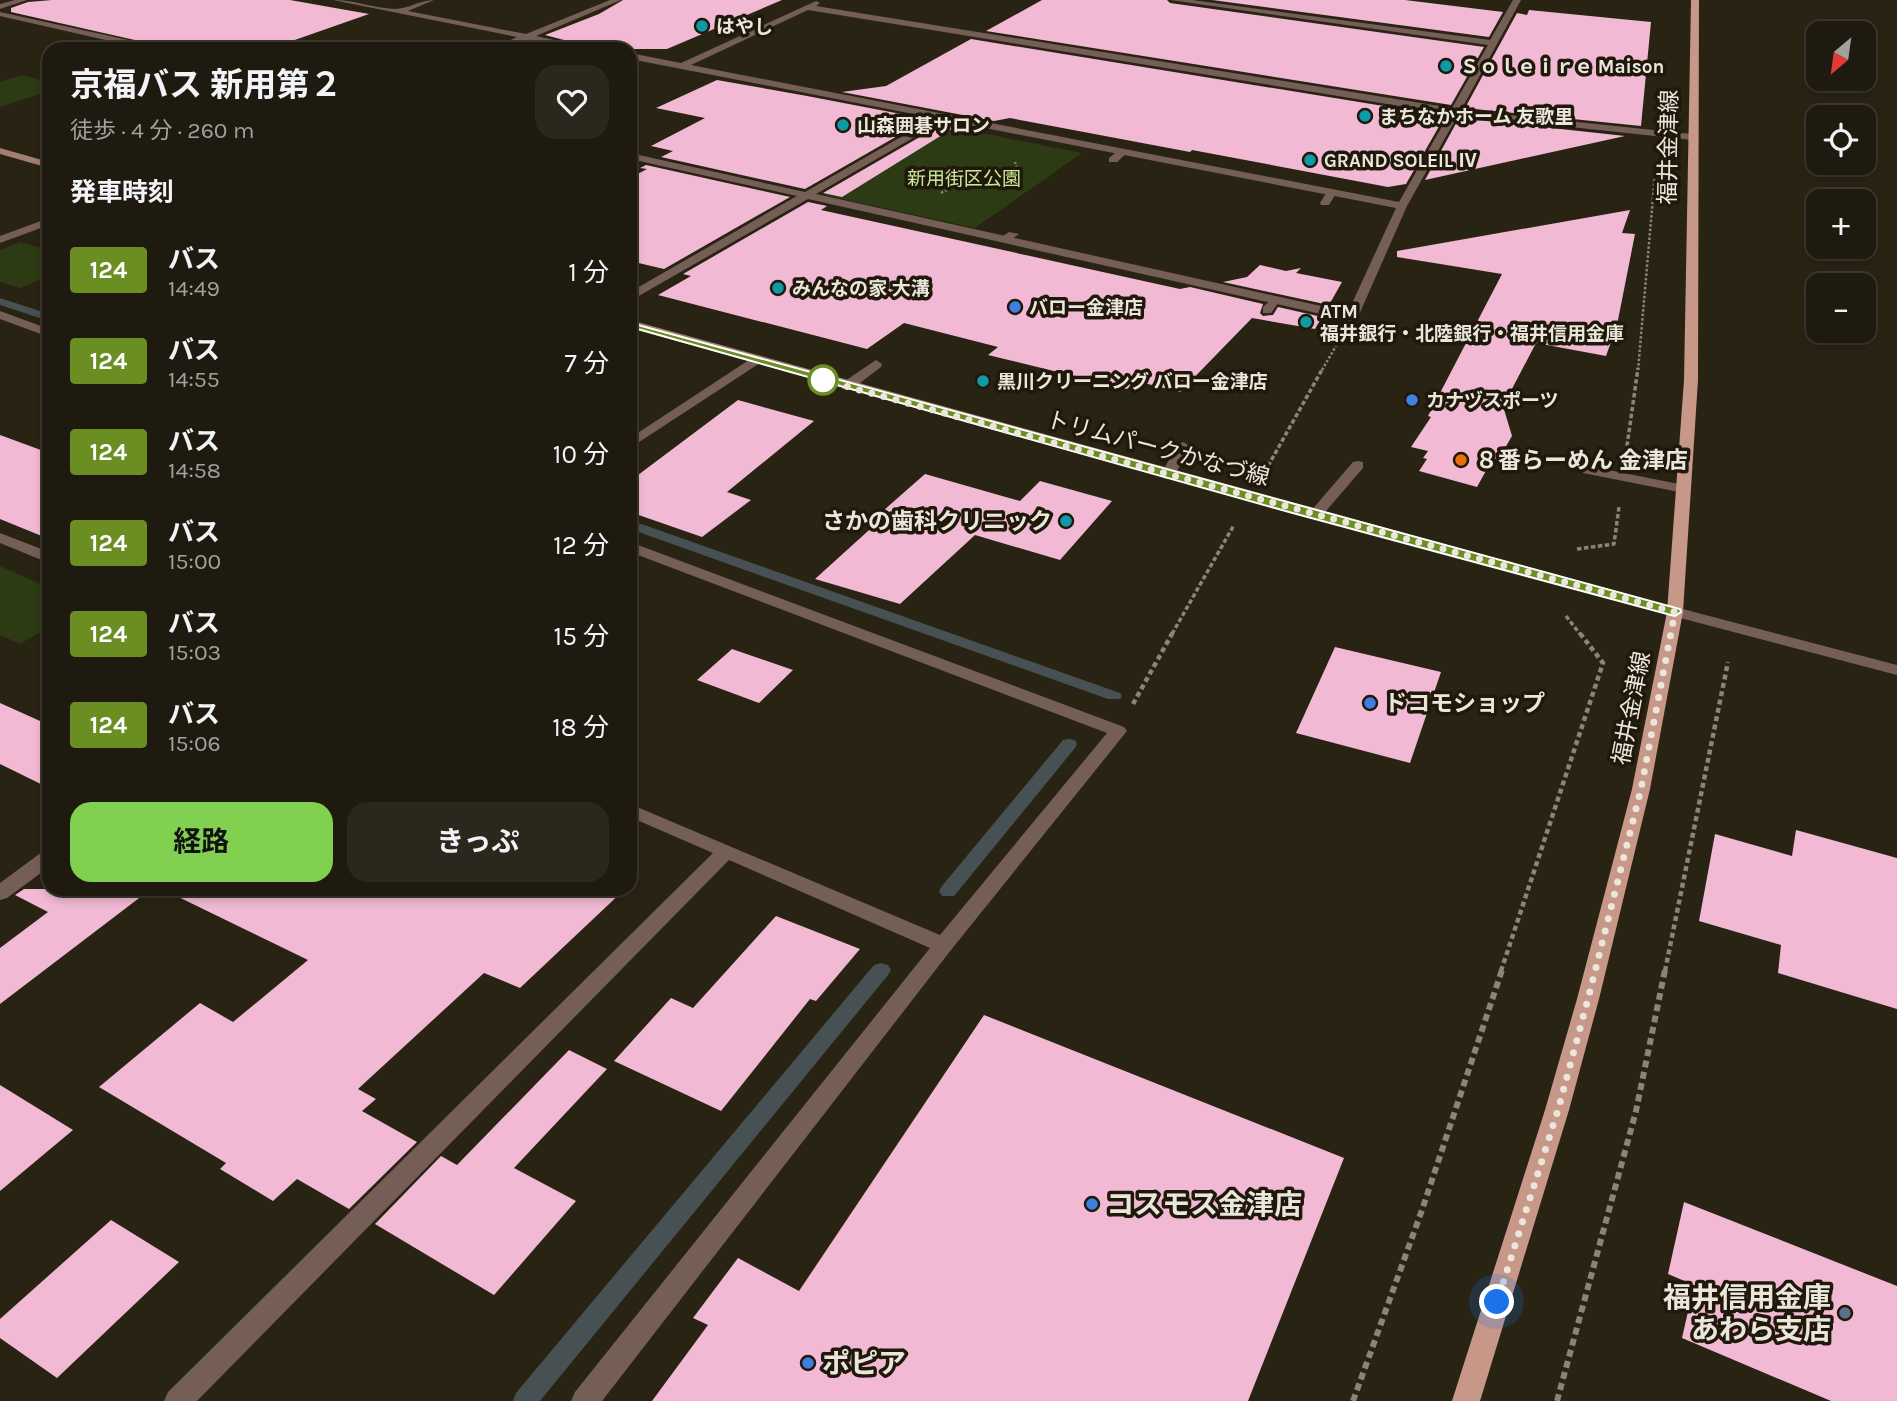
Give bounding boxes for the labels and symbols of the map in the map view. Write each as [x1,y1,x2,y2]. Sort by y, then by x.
place label: はやし [716,16,773,38]
marker: はやし [694,18,710,34]
north arrow [1806,21,1876,91]
place label: Ｓｏｌｅｉｒｅ Maison [1460,56,1664,78]
marker: Ｓｏｌｅｉｒｅ Maison [1438,58,1454,74]
street label: 福井金津線 [1654,89,1683,205]
place label: まちなかホーム 友歌里 [1379,106,1573,128]
marker: まちなかホーム 友歌里 [1357,108,1373,124]
place label: 山森囲碁サロン [857,115,990,137]
marker: 山森囲碁サロン [835,117,851,133]
place label: GRAND SOLEIL Ⅳ [1324,150,1477,172]
marker: GRAND SOLEIL Ⅳ [1302,152,1318,168]
park label: 新用街区公園 [907,168,1021,190]
place label: みんなの家 大溝 [792,278,930,300]
marker: みんなの家 大溝 [770,280,786,296]
place label: バロー金津店 [1029,297,1143,319]
marker: バロー金津店 [1007,299,1023,315]
place label: ATM 福井銀行・北陸銀行・福井信用金庫 [1320,301,1624,345]
marker: ATM 福井銀行・北陸銀行・福井信用金庫 [1298,314,1314,330]
unlabelled marker [808,365,838,395]
place label: 黒川クリーニング バロー金津店 [997,371,1268,393]
marker: 黒川クリーニング バロー金津店 [975,373,991,389]
place label: カナヅスポーツ [1426,390,1559,412]
marker: カナヅスポーツ [1404,392,1420,408]
street label: トリムパークかなづ線 [1043,406,1272,491]
place label: ８番らーめん 金津店 [1475,447,1688,474]
marker: ８番らーめん 金津店 [1453,452,1469,468]
place label: さかの歯科クリニック [822,508,1052,535]
marker: さかの歯科クリニック [1058,513,1074,529]
street label: 福井金津線 [1607,649,1656,767]
place label: ドコモショップ [1384,690,1545,717]
marker: ドコモショップ [1362,695,1378,711]
place label: コスモス金津店 [1106,1188,1302,1221]
marker: コスモス金津店 [1084,1196,1100,1212]
place label: 福井信用金庫 あわら支店 [1663,1281,1831,1346]
your location [1479,1284,1514,1319]
marker: 福井信用金庫 あわら支店 [1837,1305,1853,1321]
place label: ポピア [822,1347,906,1380]
marker: ポピア [800,1355,816,1371]

